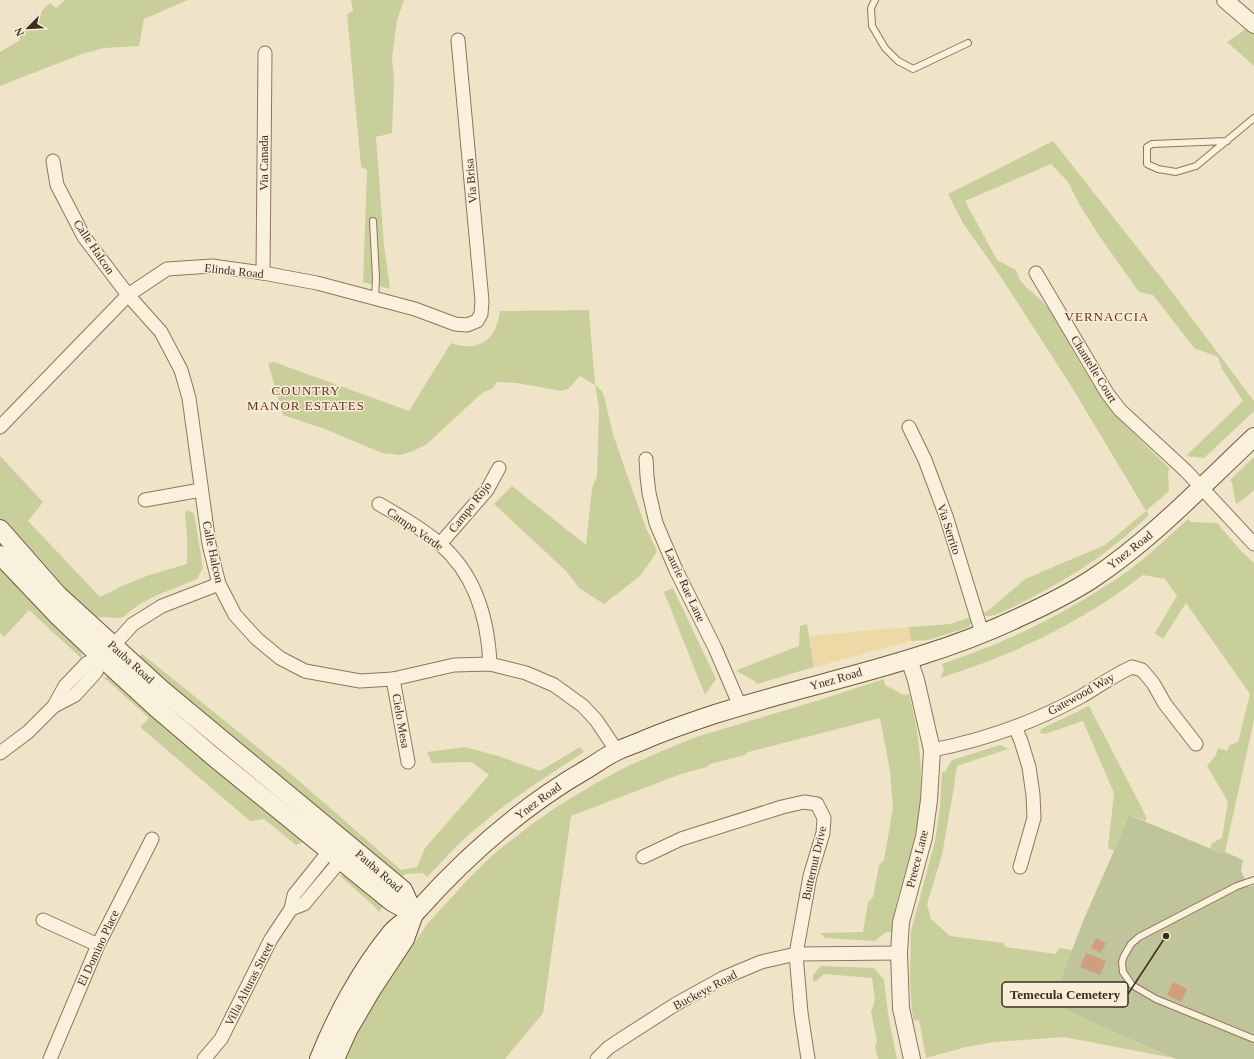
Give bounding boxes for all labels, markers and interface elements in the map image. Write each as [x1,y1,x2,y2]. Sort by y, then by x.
north arrow [8,8,48,48]
text: N [12,26,26,38]
street label: Via Canada [257,135,271,191]
street label: Via Brisa [462,157,480,204]
street label: Calle Halcon [71,217,117,277]
street label: Elinda Road [204,261,264,281]
district label: VERNACCIA [1065,309,1149,324]
street label: Chantelle Court [1068,333,1121,406]
district label: COUNTRY MANOR ESTATES [247,383,365,413]
street label: Campo Rojo [446,479,494,535]
street label: Via Serrito [934,502,964,556]
street label: Campo Verde [384,504,446,554]
street label: Calle Halcon [200,520,226,584]
street label: Ynez Road [1105,528,1155,572]
street label: Laurie Rae Lane [662,546,708,624]
street label: Pauba Road [105,638,157,686]
street label: Ynez Road [808,665,864,693]
street label: Gatewood Way [1045,670,1117,718]
street label: Cielo Mesa [389,693,413,750]
street label: Ynez Road [512,780,564,822]
street label: Butternut Drive [799,825,829,901]
street label: Preece Lane [903,829,931,889]
street label: Pauba Road [353,847,405,895]
street label: El Domino Place [74,908,122,988]
street label: Villa Alturas Street [222,939,276,1028]
street label: Buckeye Road [671,967,739,1013]
callout: Temecula Cemetery [1002,982,1128,1007]
text: Temecula Cemetery [1010,987,1121,1002]

